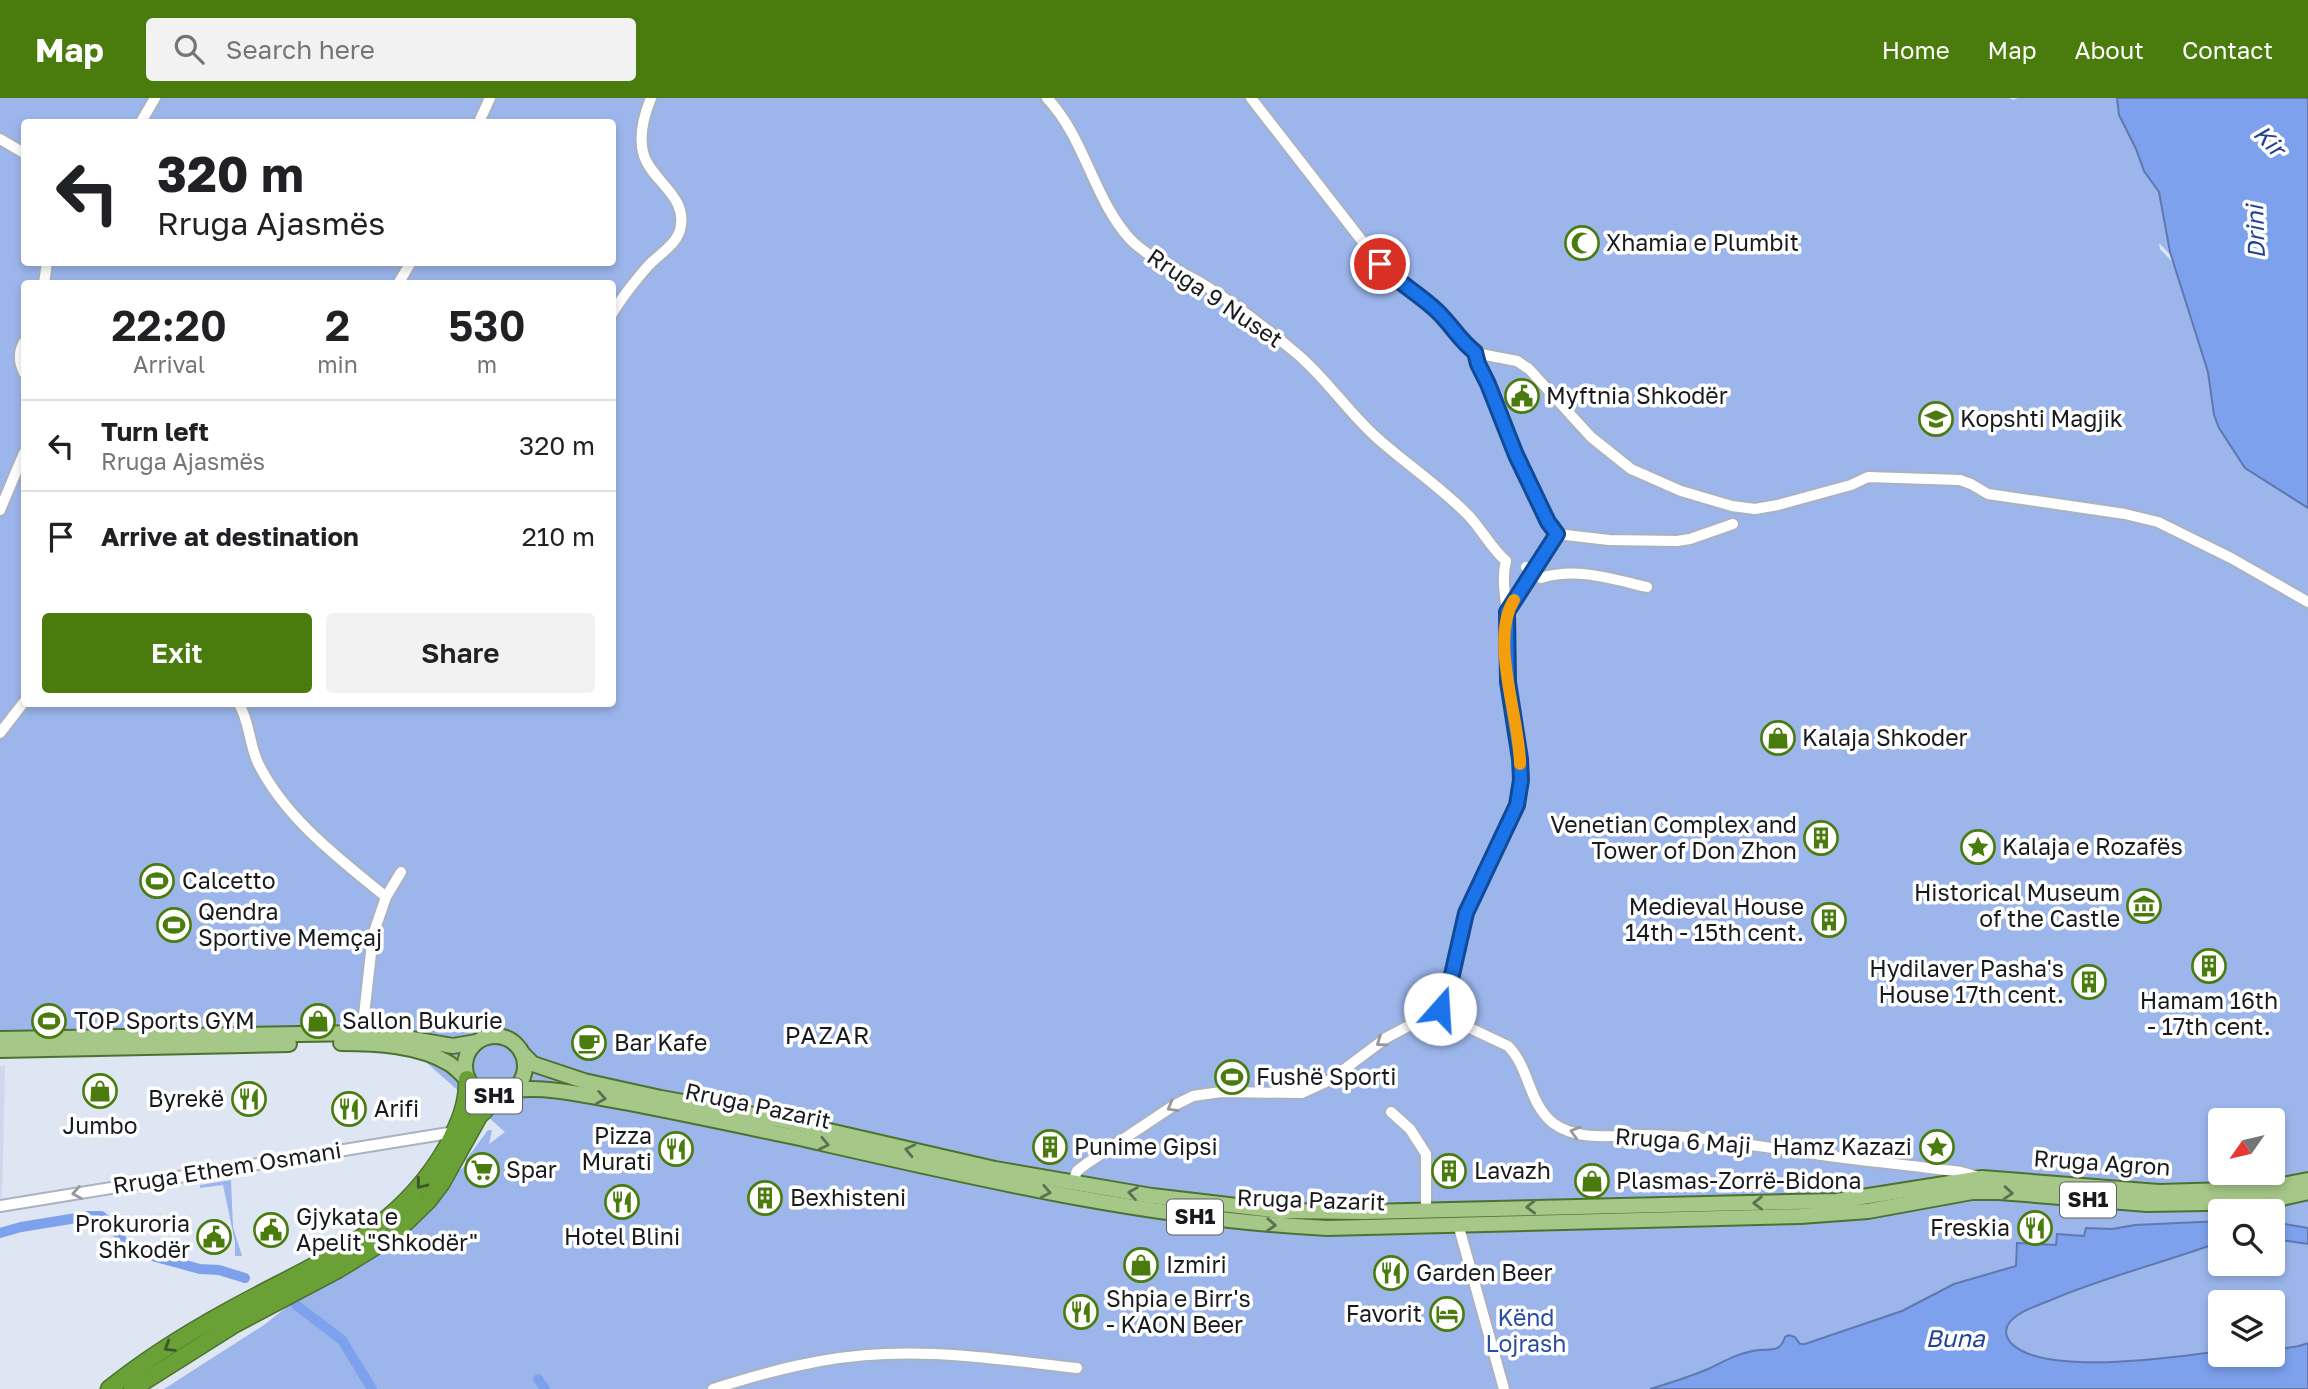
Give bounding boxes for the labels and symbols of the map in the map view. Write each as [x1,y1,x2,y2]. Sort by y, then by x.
water label: Kir [2248,118,2294,164]
water label: Drini [2239,202,2270,259]
mosque icon: Xhamia e Plumbit [1563,224,1601,262]
place label: Xhamia e Plumbit [1606,228,1799,256]
pin [1350,234,1410,294]
street label: Rruga 9 Nuset [1143,242,1289,353]
public building icon: Myftnia Shkodër [1503,377,1541,415]
place label: Myftnia Shkodër [1546,381,1728,409]
school or university icon: Kopshti Magjik [1917,400,1955,438]
place label: Kopshti Magjik [1960,404,2123,432]
shop icon: Kalaja Shkoder [1759,719,1797,757]
place label: Kalaja Shkoder [1802,723,1968,751]
place label: Venetian Complex and Tower of Don Zhon [1550,810,1797,864]
building icon: Venetian Complex and Tower of Don Zhon [1802,819,1840,857]
place icon: Kalaja e Rozafës [1959,828,1997,866]
place label: Kalaja e Rozafës [2002,832,2183,860]
sports icon: Calcetto [138,862,176,900]
place label: Calcetto [182,866,276,894]
place label: Historical Museum of the Castle [1914,878,2120,932]
museum icon: Historical Museum of the Castle [2125,887,2163,925]
place label: Medieval House 14th - 15th cent. [1625,892,1804,946]
place label: Qendra Sportive Memçaj [198,897,382,951]
building icon: Medieval House 14th - 15th cent. [1810,901,1848,939]
sports icon: Qendra Sportive Memçaj [155,906,193,944]
building icon: Hamam 16th - 17th cent. [2190,947,2228,985]
place label: Hydilaver Pasha's House 17th cent. [1869,954,2064,1008]
building icon: Hydilaver Pasha's House 17th cent. [2070,963,2108,1001]
position arrow [1403,972,1477,1046]
place label: Hamam 16th - 17th cent. [2140,986,2278,1040]
sports icon: TOP Sports GYM [30,1002,68,1040]
shop icon: Sallon Bukurie [299,1002,337,1040]
place label: TOP Sports GYM [74,1006,255,1034]
place label: Sallon Bukurie [342,1006,503,1034]
district label: PAZAR [785,1020,871,1049]
cafe icon: Bar Kafe [570,1024,608,1062]
place label: Bar Kafe [614,1028,707,1056]
one-way arrow [1376,1034,1389,1046]
sports icon: Fushë Sporti [1213,1058,1251,1096]
place label: Fushë Sporti [1256,1062,1396,1090]
shop icon: Jumbo [81,1072,119,1110]
street label: Rruga Pazarit [683,1076,834,1134]
road number: SH1 [466,1079,522,1114]
restaurant icon: Byrekë [230,1080,268,1118]
place label: Byrekë [148,1084,224,1112]
restaurant icon: Arifi [330,1090,368,1128]
one-way arrow [595,1090,607,1105]
place label: Arifi [374,1094,419,1122]
one-way arrow [1167,1099,1180,1112]
north arrow [2208,1108,2286,1185]
place label: Jumbo [63,1111,137,1139]
place label: Pizza Murati [581,1121,652,1175]
street label: Rruga 6 Maji [1614,1121,1752,1159]
one-way arrow [1569,1126,1581,1141]
building icon: Punime Gipsi [1031,1128,1069,1166]
place icon: Hamz Kazazi [1918,1128,1956,1166]
restaurant icon: Pizza Murati [657,1130,695,1168]
place label: Punime Gipsi [1074,1132,1218,1160]
place label: Hamz Kazazi [1772,1132,1912,1160]
street label: Rruga Ethem Osmani [111,1135,343,1199]
one-way arrow [818,1135,830,1150]
street label: Rruga Agron [2033,1143,2172,1181]
one-way arrow [904,1144,916,1158]
supermarket icon: Spar [463,1151,501,1189]
building icon: Lavazh [1430,1152,1468,1190]
place label: Spar [506,1155,557,1183]
place label: Lavazh [1474,1156,1551,1184]
shop icon: Plasmas-Zorrë-Bidona [1573,1162,1611,1200]
place label: Plasmas-Zorrë-Bidona [1616,1166,1861,1194]
one-way arrow [417,1177,430,1189]
building icon: Bexhisteni [746,1179,784,1217]
street label: Rruga Pazarit [1236,1182,1386,1216]
road number: SH1 [2060,1182,2116,1218]
restaurant icon: Hotel Blini [603,1183,641,1221]
place label: Bexhisteni [790,1183,906,1211]
one-way arrow [1040,1184,1052,1199]
one-way arrow [71,1185,83,1200]
one-way arrow [2003,1185,2014,1200]
one-way arrow [1127,1186,1139,1201]
one-way arrow [1752,1195,1763,1211]
road number: SH1 [1167,1200,1223,1234]
one-way arrow [1525,1200,1536,1215]
place label: Gjykata e Apelit "Shkodër" [296,1202,478,1256]
place label: Prokuroria Shkodër [75,1209,190,1263]
restaurant icon: Freskia [2016,1209,2054,1247]
public building icon: Gjykata e Apelit "Shkodër" [252,1211,290,1249]
place label: Freskia [1930,1213,2010,1241]
one-way arrow [1266,1217,1277,1232]
public building icon: Prokuroria Shkodër [195,1218,233,1256]
place label: Hotel Blini [564,1222,680,1250]
shop icon: Izmiri [1122,1246,1160,1284]
place label: Izmiri [1166,1250,1227,1278]
restaurant icon: Garden Beer [1372,1254,1410,1292]
place label: Garden Beer [1416,1258,1552,1286]
place label: Shpia e Birr's - KAON Beer [1106,1284,1251,1338]
restaurant icon: Shpia e Birr's - KAON Beer [1062,1293,1100,1331]
hotel icon: Favorit [1428,1295,1466,1333]
place label: Favorit [1346,1299,1422,1327]
park label: Kënd Lojrash [1486,1303,1566,1357]
water label: Buna [1926,1323,1986,1352]
one-way arrow [163,1338,176,1351]

